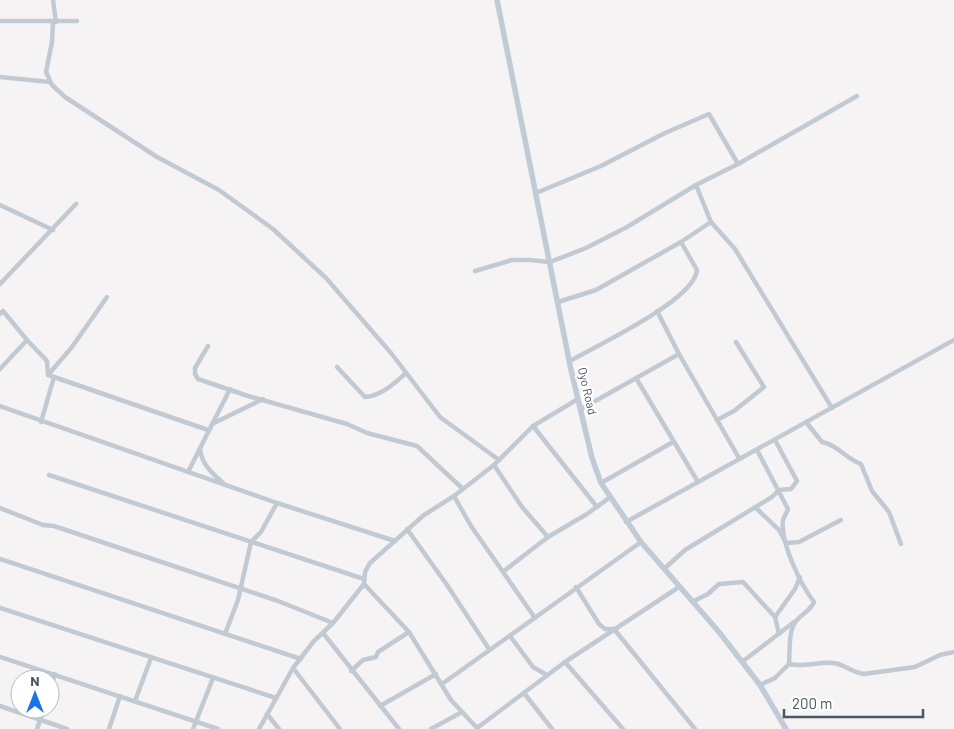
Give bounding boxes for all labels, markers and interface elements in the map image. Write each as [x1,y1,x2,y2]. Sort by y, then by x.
street label: Oyo Road [576,366,600,416]
north arrow [10,669,60,719]
text: N [30,672,40,689]
scale bar [784,686,923,718]
text: 200 m [792,694,832,712]

